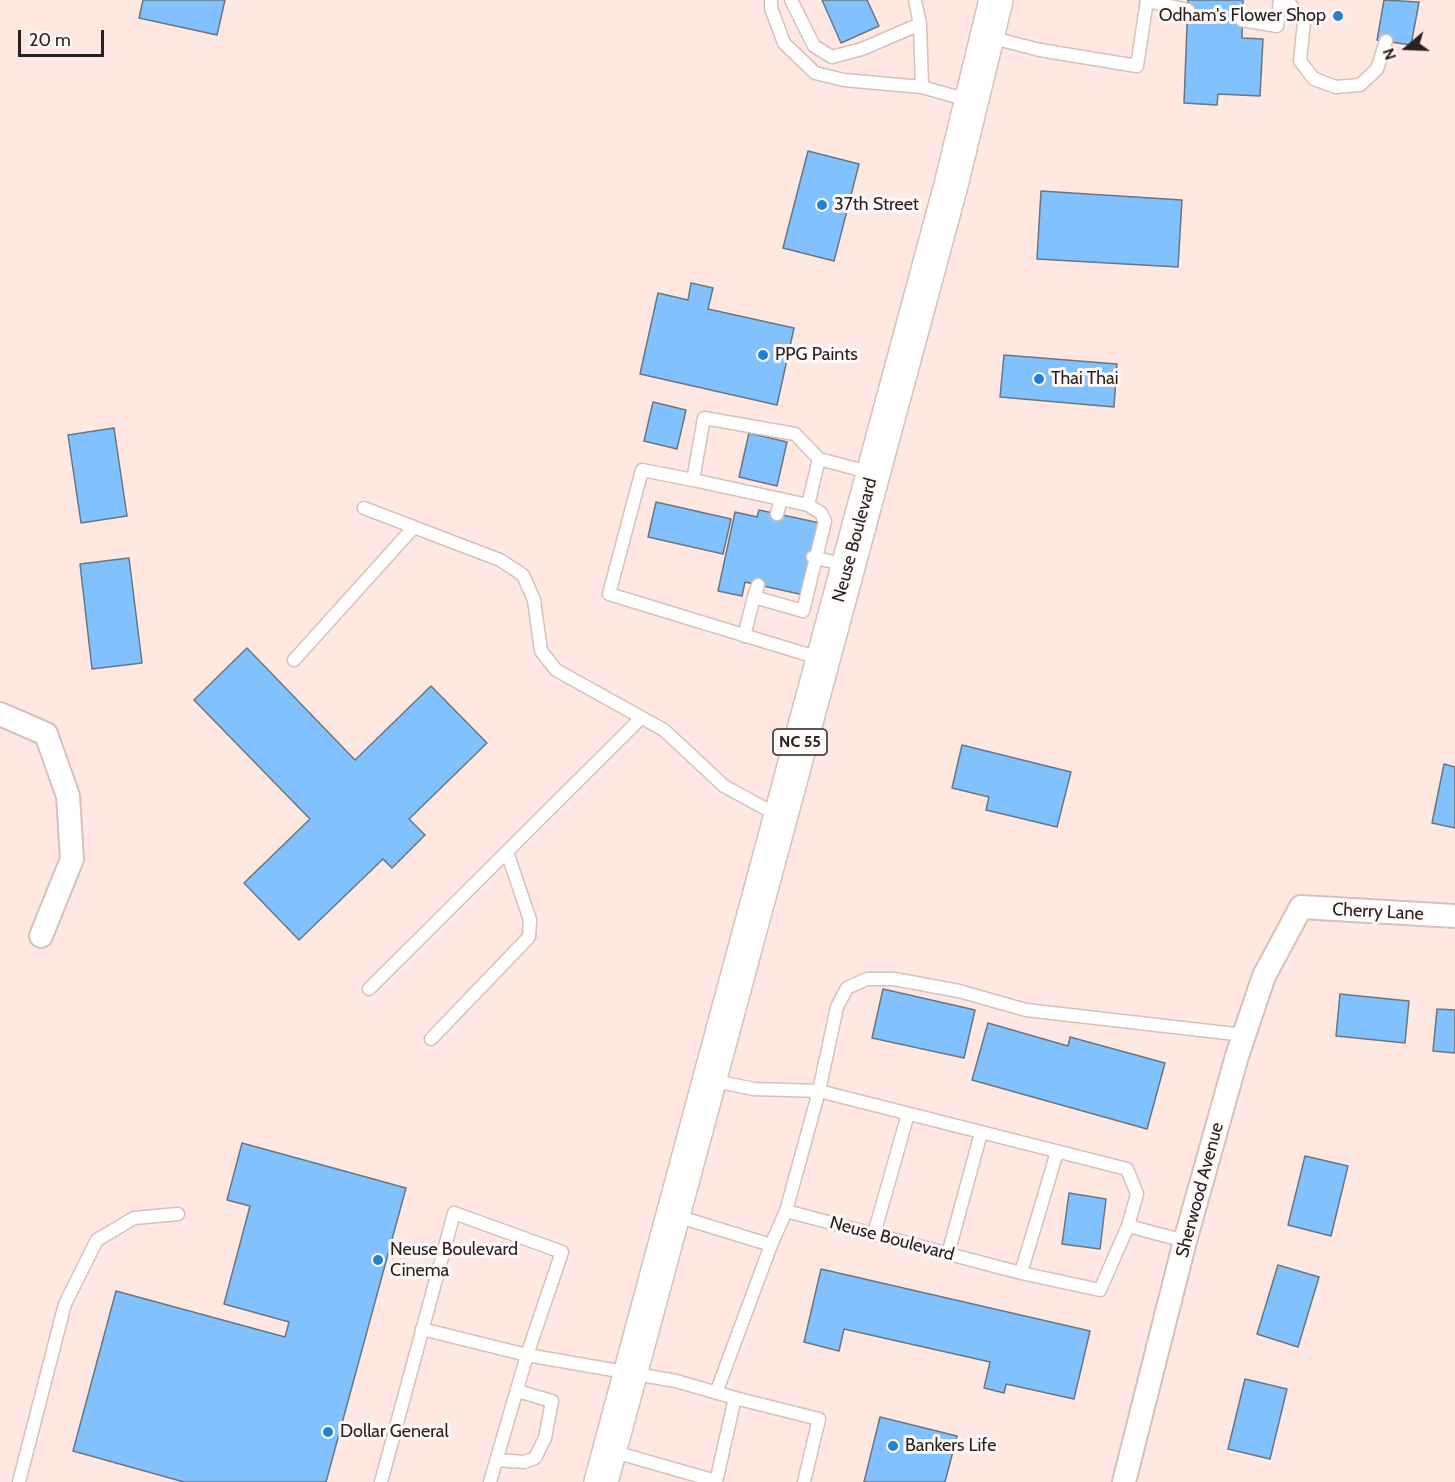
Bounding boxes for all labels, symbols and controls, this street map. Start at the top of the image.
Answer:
place label: Odham's Flower Shop [1159,5,1326,27]
marker: Odham's Flower Shop [1331,9,1345,23]
scale bar [21,18,106,56]
north arrow [1377,18,1437,78]
text: 20 m [29,29,71,51]
text: N [1379,46,1400,62]
place label: 37th Street [834,194,919,216]
marker: 37th Street [815,198,829,212]
place label: PPG Paints [775,344,858,366]
marker: PPG Paints [756,348,770,362]
place label: Thai Thai [1051,368,1118,390]
marker: Thai Thai [1032,372,1046,386]
street label: Neuse Boulevard [828,475,882,605]
road number: NC 55 [773,729,827,755]
street label: Cherry Lane [1332,899,1424,925]
street label: Sherwood Avenue [1172,1120,1228,1260]
street label: Neuse Boulevard [827,1212,957,1266]
place label: Neuse Boulevard Cinema [390,1239,518,1282]
marker: Neuse Boulevard Cinema [371,1253,385,1267]
place label: Dollar General [340,1421,449,1443]
marker: Dollar General [321,1425,335,1439]
place label: Bankers Life [905,1435,996,1457]
marker: Bankers Life [886,1439,900,1453]

